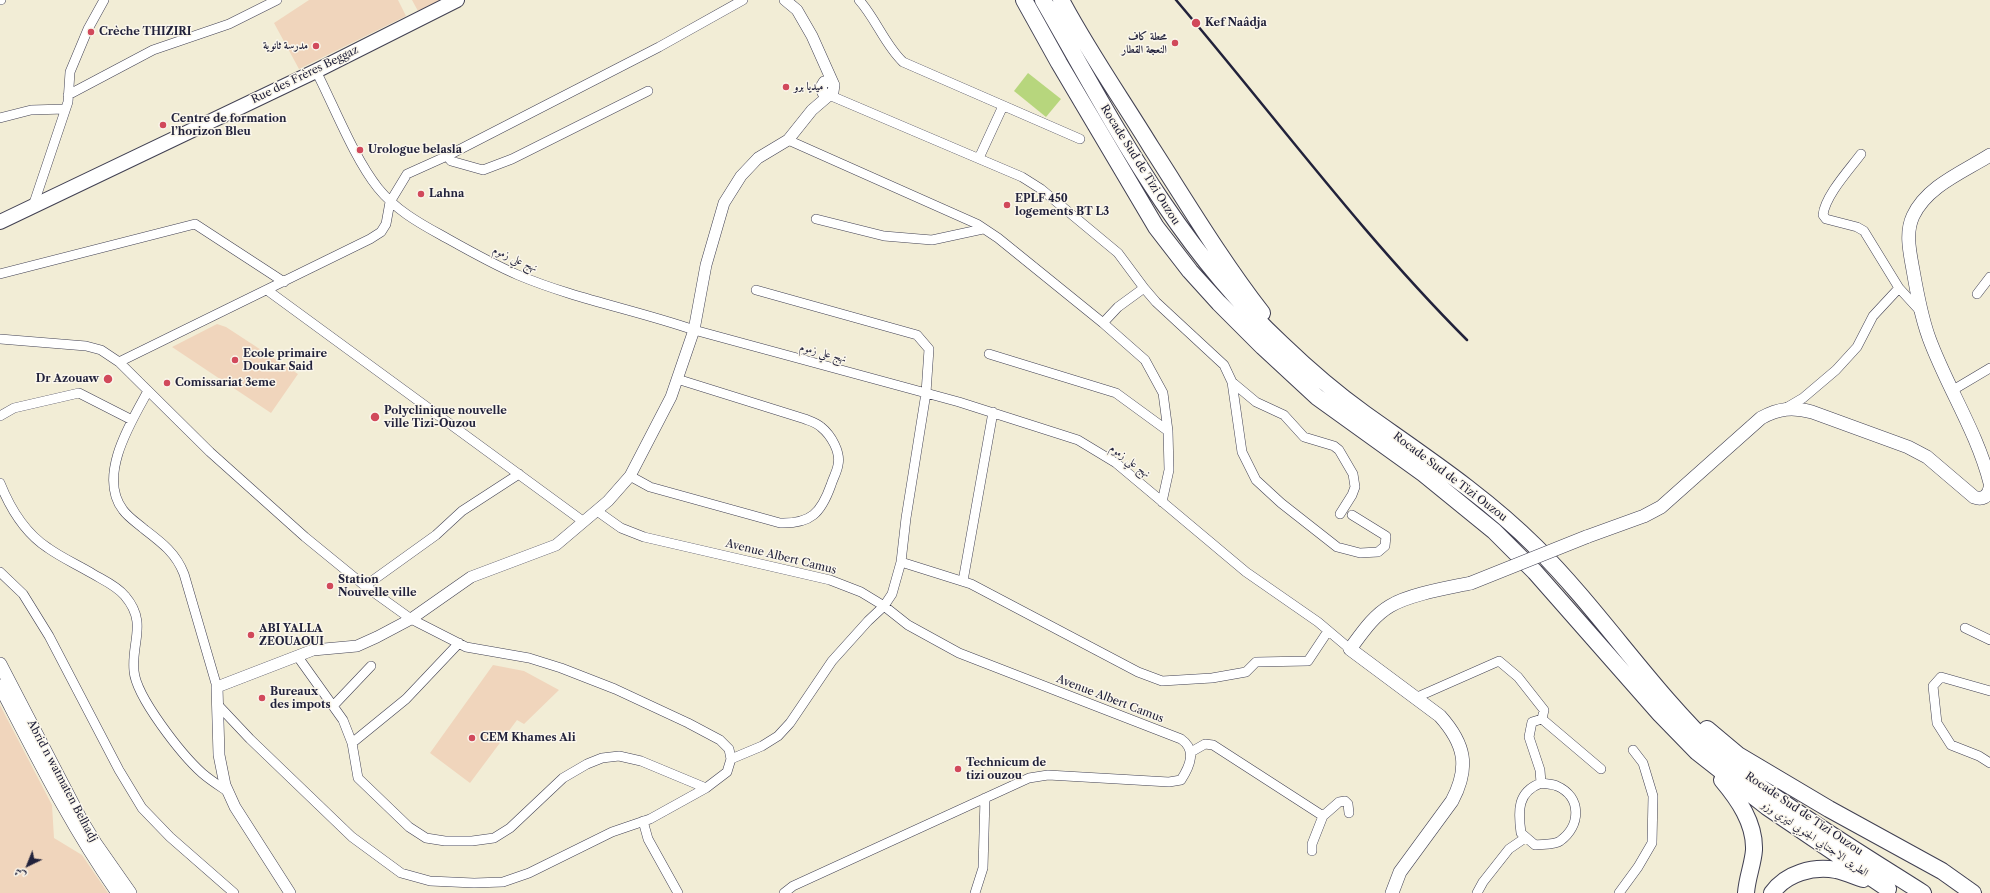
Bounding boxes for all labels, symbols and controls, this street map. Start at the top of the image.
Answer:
place label: Kef Naâdja [1205,16,1267,30]
marker: Kef Naâdja [1190,17,1202,29]
place label: Crèche THIZIRI [99,25,191,39]
marker: Crèche THIZIRI [86,27,96,37]
place label: محطة كاف النعجة القطار [1122,30,1167,56]
marker: محطة كاف النعجة القطار [1170,38,1180,48]
place label: مدرسة ثانوية [263,39,308,53]
marker: مدرسة ثانوية [311,41,321,51]
street label: Rue des Frères Beggaz [249,43,361,107]
place label: ميديا برو [794,80,823,94]
marker: ميديا برو [781,82,791,92]
street label: Rocade Sud de Tizi Ouzou [1097,102,1183,228]
place label: Centre de formation l’horizon Bleu [171,112,287,138]
marker: Centre de formation l’horizon Bleu [158,120,168,130]
place label: Urologue belasla [368,143,462,157]
marker: Urologue belasla [355,145,365,155]
place label: Lahna [429,187,464,201]
marker: Lahna [416,189,426,199]
place label: EPLF 450 logements BT L3 [1015,192,1109,218]
marker: EPLF 450 logements BT L3 [1002,200,1012,210]
street label: نهج علي زموم [490,243,540,275]
street label: نهج علي زموم [798,340,848,366]
place label: Ecole primaire Doukar Said [243,347,327,373]
marker: Ecole primaire Doukar Said [230,355,240,365]
place label: Dr Azouaw [36,372,99,386]
marker: Dr Azouaw [102,373,114,385]
place label: Comissariat 3eme [175,376,275,390]
marker: Comissariat 3eme [162,378,172,388]
place label: Polyclinique nouvelle ville Tizi-Ouzou [384,404,507,430]
marker: Polyclinique nouvelle ville Tizi-Ouzou [369,411,381,423]
street label: Rocade Sud de Tizi Ouzou [1390,430,1510,524]
street label: نهج علي زموم [1107,441,1153,481]
street label: Avenue Albert Camus [724,537,838,577]
place label: Station Nouvelle ville [338,573,417,599]
marker: Station Nouvelle ville [325,581,335,591]
place label: ABI YALLA ZEOUAOUI [259,622,324,648]
marker: ABI YALLA ZEOUAOUI [246,630,256,640]
street label: Avenue Albert Camus [1055,672,1165,726]
place label: Bureaux des impots [270,685,331,711]
marker: Bureaux des impots [257,693,267,703]
street label: Abrid n watmaten Belhadj [24,718,100,844]
place label: CEM Khames Ali [480,731,576,745]
marker: CEM Khames Ali [467,733,477,743]
place label: Technicum de tizi ouzou [966,756,1046,782]
marker: Technicum de tizi ouzou [953,764,963,774]
street label: Rocade Sud de Tizi Ouzou [1743,770,1865,858]
street label: الطريق الاجتنابي الجنوبي لتيزي وزو [1759,798,1871,880]
north arrow [8,845,48,885]
text: ش [11,865,29,883]

